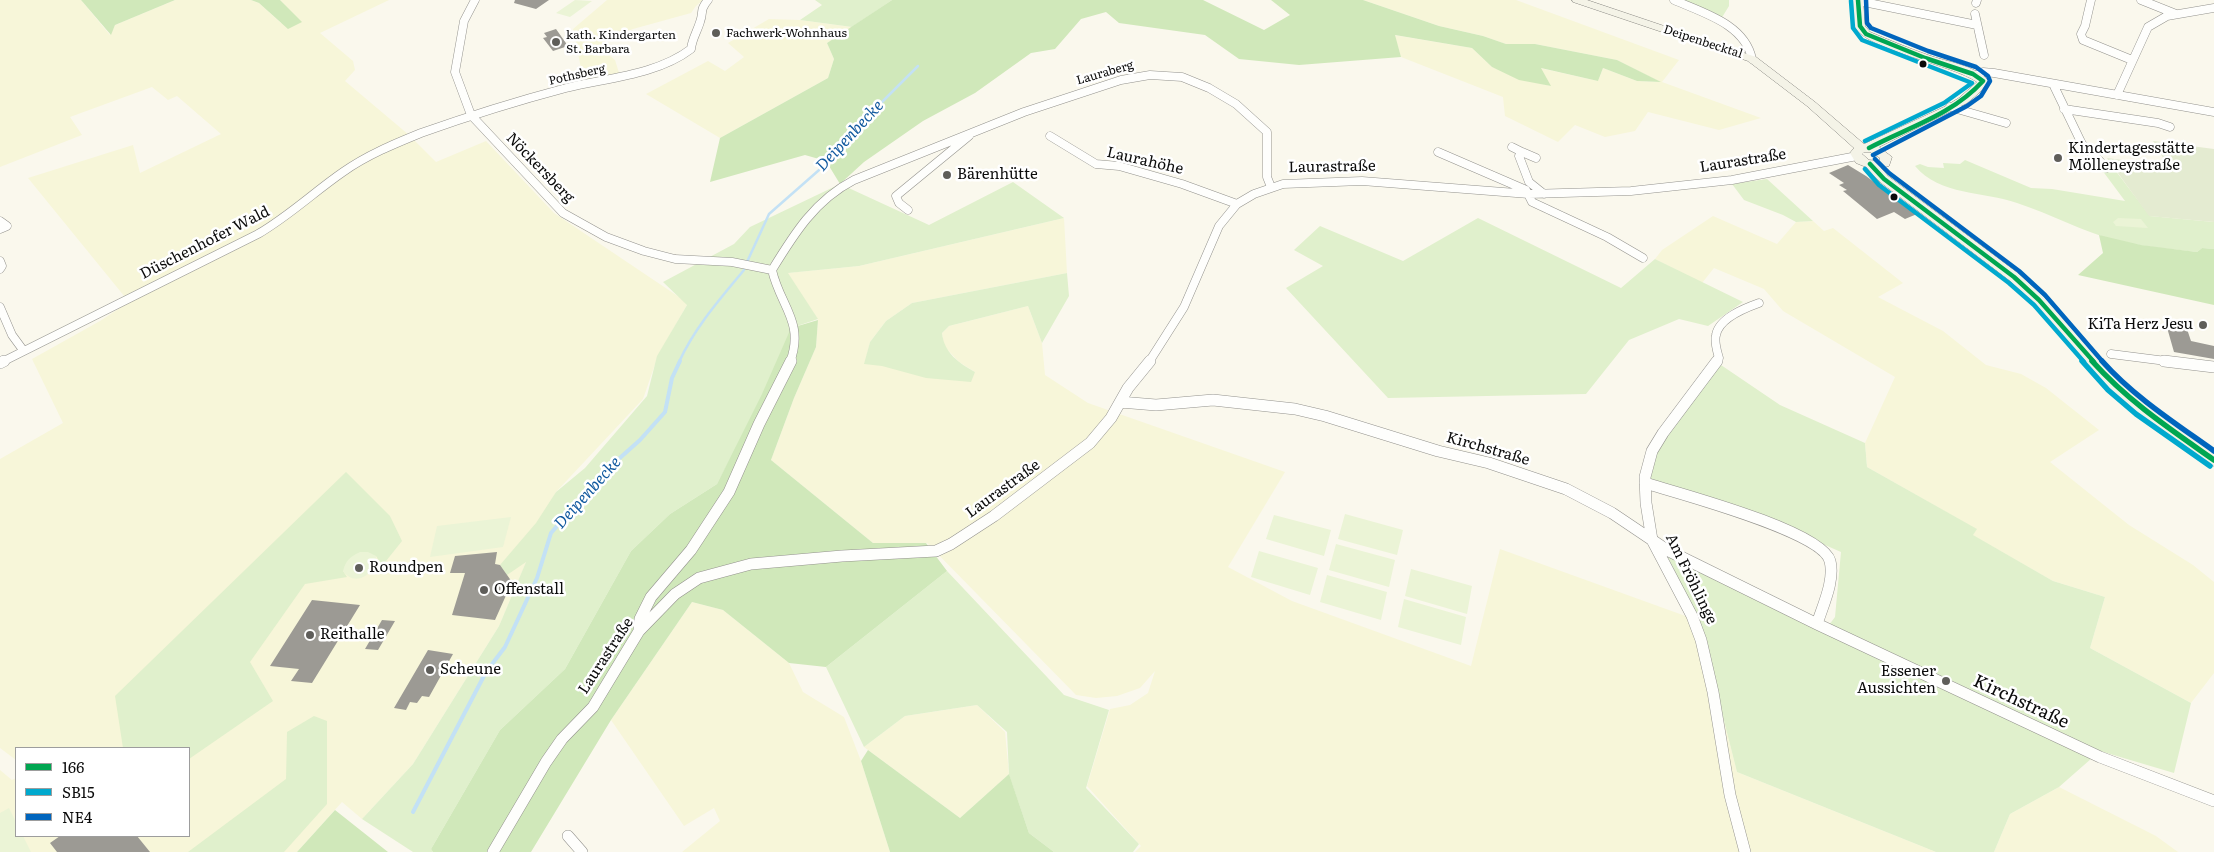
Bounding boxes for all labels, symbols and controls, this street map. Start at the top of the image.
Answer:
street label: Deipenbecktal [1662,22,1744,62]
place label: Fachwerk-Wohnhaus [726,26,847,40]
marker: Fachwerk-Wohnhaus [710,27,722,39]
place label: kath. Kindergarten St. Barbara [566,28,676,56]
marker: kath. Kindergarten St. Barbara [550,36,562,48]
street label: Lauraberg [1075,58,1135,88]
unlabelled marker [1918,59,1928,69]
street label: Pothsberg [547,61,607,89]
water label: Deipenbecke [812,96,888,176]
street label: Nöckersberg [502,129,578,207]
place label: Kindertagesstätte Mölleneystraße [2068,140,2194,175]
street label: Laurahöhe [1105,143,1185,179]
street label: Laurastraße [1698,145,1788,177]
marker: Kindertagesstätte Mölleneystraße [2052,152,2064,164]
street label: Laurastraße [1288,157,1376,177]
place label: Bärenhütte [957,166,1038,184]
marker: Bärenhütte [941,169,953,181]
unlabelled marker [1889,192,1899,202]
street label: Düschenhofer Wald [137,203,273,283]
place label: KiTa Herz Jesu [2088,316,2193,334]
marker: KiTa Herz Jesu [2197,319,2209,331]
street label: Kirchstraße [1444,429,1532,469]
water label: Deipenbecke [551,453,625,533]
street label: Laurastraße [962,456,1044,522]
street label: Am Fröhlinge [1661,531,1721,627]
place label: Roundpen [369,559,443,577]
marker: Roundpen [353,562,365,574]
place label: Offenstall [494,581,564,599]
marker: Offenstall [478,584,490,596]
street label: Laurastraße [575,614,637,698]
place label: Reithalle [320,626,385,644]
marker: Reithalle [304,629,316,641]
place label: Scheune [440,661,501,679]
place label: Essener Aussichten [1857,663,1936,698]
marker: Scheune [424,664,436,676]
street label: Kirchstraße [1970,670,2072,734]
marker: Essener Aussichten [1940,675,1952,687]
legend [15,747,190,837]
text: 166 [62,755,84,778]
text: SB15 [62,780,95,803]
text: NE4 [62,805,92,828]

